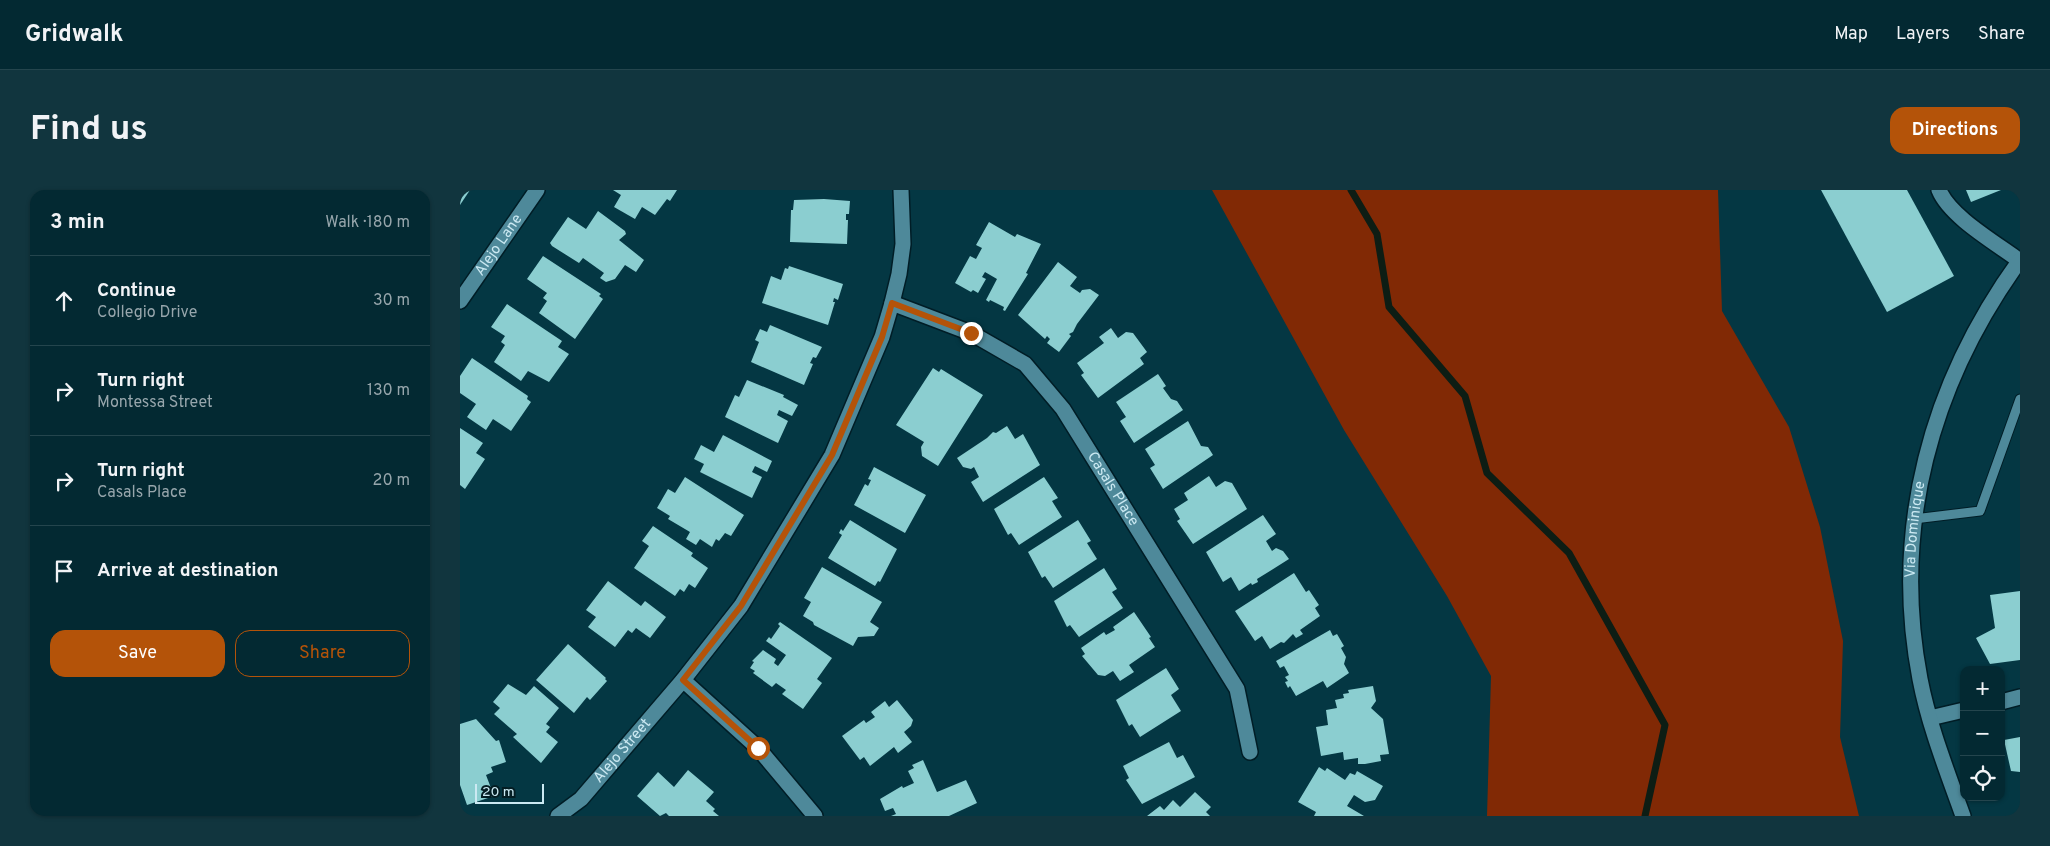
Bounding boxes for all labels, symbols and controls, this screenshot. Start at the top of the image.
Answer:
text: Gridwalk [25,20,123,50]
text: Map [1834,23,1868,46]
text: Layers [1896,23,1950,46]
text: Share [1978,23,2025,46]
button: Directions [1890,107,2020,154]
text: Find us [30,108,148,152]
text: 3 min [50,209,105,236]
street label: Alejo Lane [471,210,527,280]
text: Walk · 180 m [325,213,410,233]
text: Continue [97,279,176,303]
icon: ahead [50,287,78,315]
text: 30 m [373,291,410,311]
text: Collegio Drive [97,303,197,323]
route end [960,322,983,345]
text: Turn right [97,369,185,393]
icon: right [50,377,78,405]
text: 130 m [367,381,410,401]
text: Montessa Street [97,393,213,413]
street label: Casals Place [1083,448,1143,530]
text: Turn right [97,459,185,483]
icon: right [50,467,78,495]
text: 20 m [373,471,410,491]
street label: Via Dominique [1901,480,1930,578]
text: Casals Place [97,483,187,503]
icon: arrive [50,557,78,585]
text: Arrive at destination [97,559,278,583]
button: Save [50,630,225,677]
button: Share [235,630,410,677]
map controls [1960,666,2005,801]
button: + [1960,666,2005,711]
button: − [1960,711,2005,756]
street label: Alejo Street [589,715,655,787]
route start [747,737,770,760]
button: locate [1960,756,2005,801]
scale bar [475,781,544,804]
text: 20 m [482,784,515,801]

